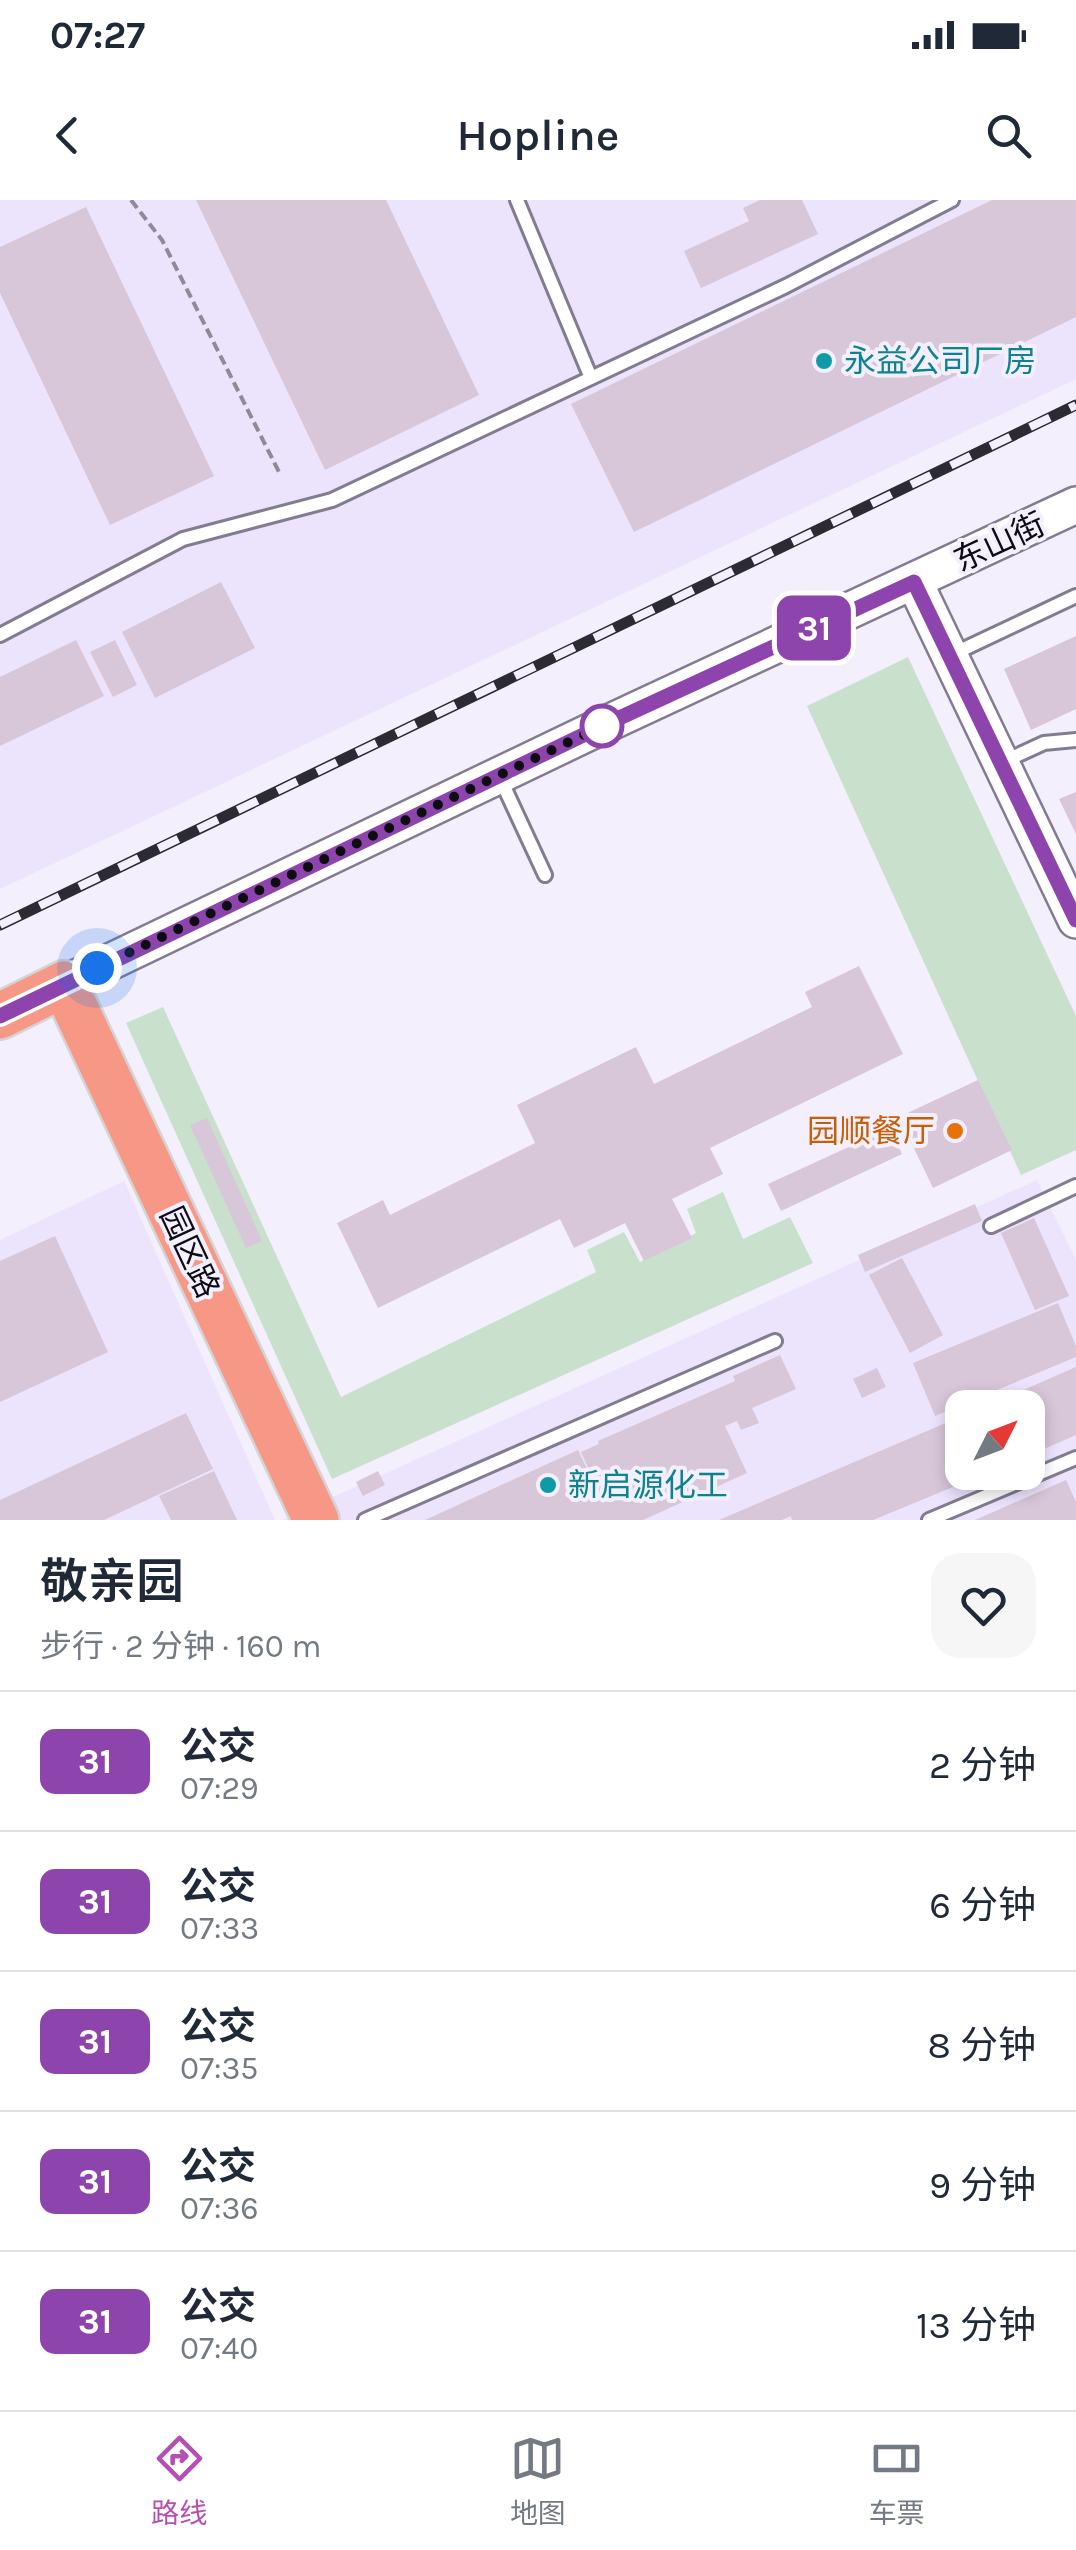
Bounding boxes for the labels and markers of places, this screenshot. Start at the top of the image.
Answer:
place label: 永益公司厂房 [844,343,1036,380]
marker: 永益公司厂房 [813,350,835,372]
unlabelled marker [581,705,623,747]
place label: 园顺餐厅 [807,1113,935,1150]
marker: 园顺餐厅 [944,1120,966,1142]
place label: 新启源化工 [568,1467,728,1504]
marker: 新启源化工 [537,1474,559,1496]

